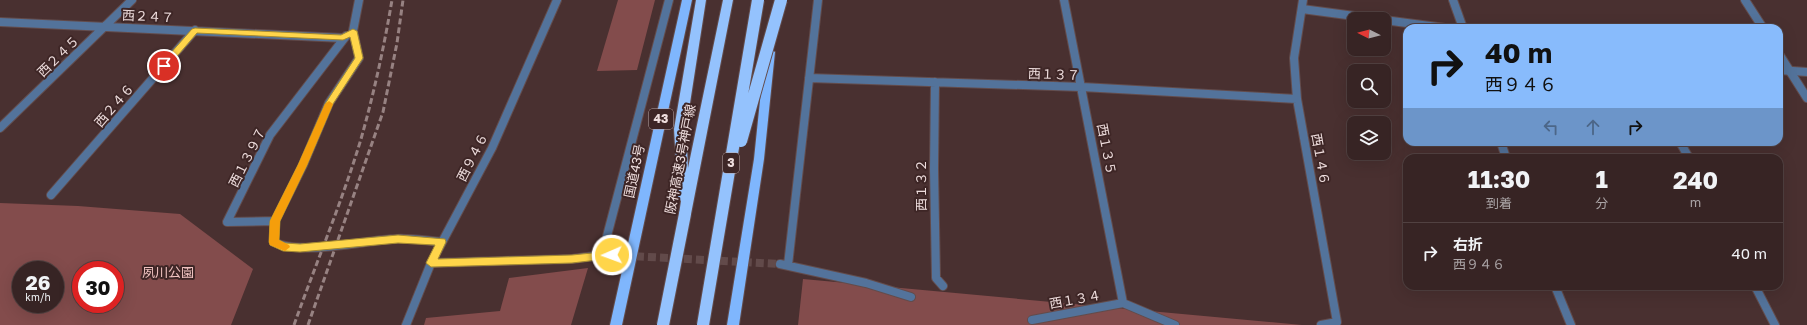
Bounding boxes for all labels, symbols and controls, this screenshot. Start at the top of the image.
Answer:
street label: 西２４７ [122,7,174,25]
north arrow [1347,12,1391,56]
map controls [1347,12,1391,160]
street label: 西２４５ [34,32,82,80]
text: 40 m [1485,36,1552,69]
icon: right [1419,40,1471,92]
pin [147,49,181,83]
icon: arrive [153,55,175,77]
button: search [1347,64,1391,108]
street label: 西１３７ [1028,65,1080,83]
text: 西９４６ [1485,73,1557,95]
street label: 西２４６ [91,80,137,130]
street label: 阪神高速3号神戸線 [661,103,699,215]
road number: 43 [649,109,673,129]
button: layers [1347,116,1391,160]
icon: left [1540,116,1562,138]
icon: ahead [1582,116,1604,138]
icon: right [1624,116,1646,138]
street label: 西１３５ [1094,122,1120,176]
street label: 西１３９７ [225,124,269,190]
street label: 西９４６ [453,130,491,184]
street label: 西１４６ [1309,132,1333,186]
street label: 国道43号 [621,143,647,199]
road number: 3 [723,153,739,173]
street label: 西１３２ [913,159,929,211]
text: 11:30 [1468,164,1530,193]
text: 1 [1595,164,1608,193]
text: 240 [1673,165,1718,194]
text: m [1690,194,1701,210]
text: 到着 [1486,195,1512,211]
text: 分 [1595,195,1608,211]
position arrow [591,234,633,276]
text: 右折 [1453,235,1483,253]
icon: right [1419,242,1441,264]
text: 40 m [1732,244,1767,262]
text: 西９４６ [1453,256,1505,272]
speed limit sign: 30 [72,261,124,313]
park label: 夙川公園 [142,264,194,280]
text: 26 [26,270,50,294]
street label: 西１３４ [1048,287,1102,311]
text: km/h [25,291,51,303]

